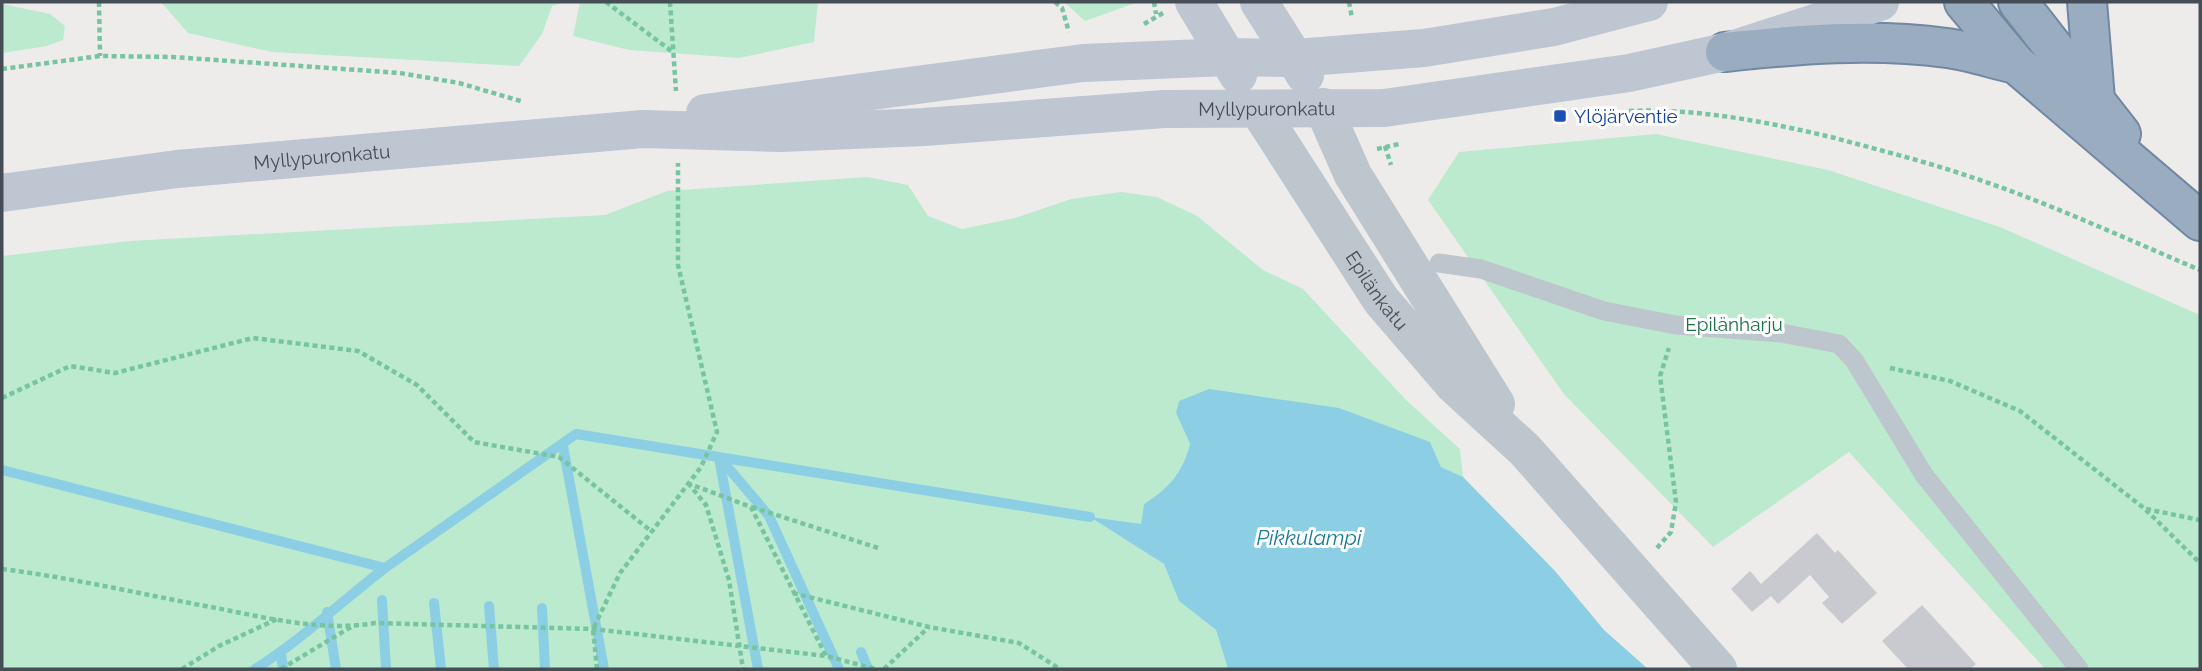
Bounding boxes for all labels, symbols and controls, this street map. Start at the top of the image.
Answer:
street label: Myllypuronkatu [1198,97,1335,120]
place label: Ylöjärventie [1574,105,1678,127]
marker: Ylöjärventie [1552,108,1568,124]
street label: Myllypuronkatu [253,140,391,173]
street label: Epilänkatu [1341,247,1413,334]
park label: Epilänharju [1685,313,1783,335]
water label: Pikkulampi [1257,525,1362,550]

